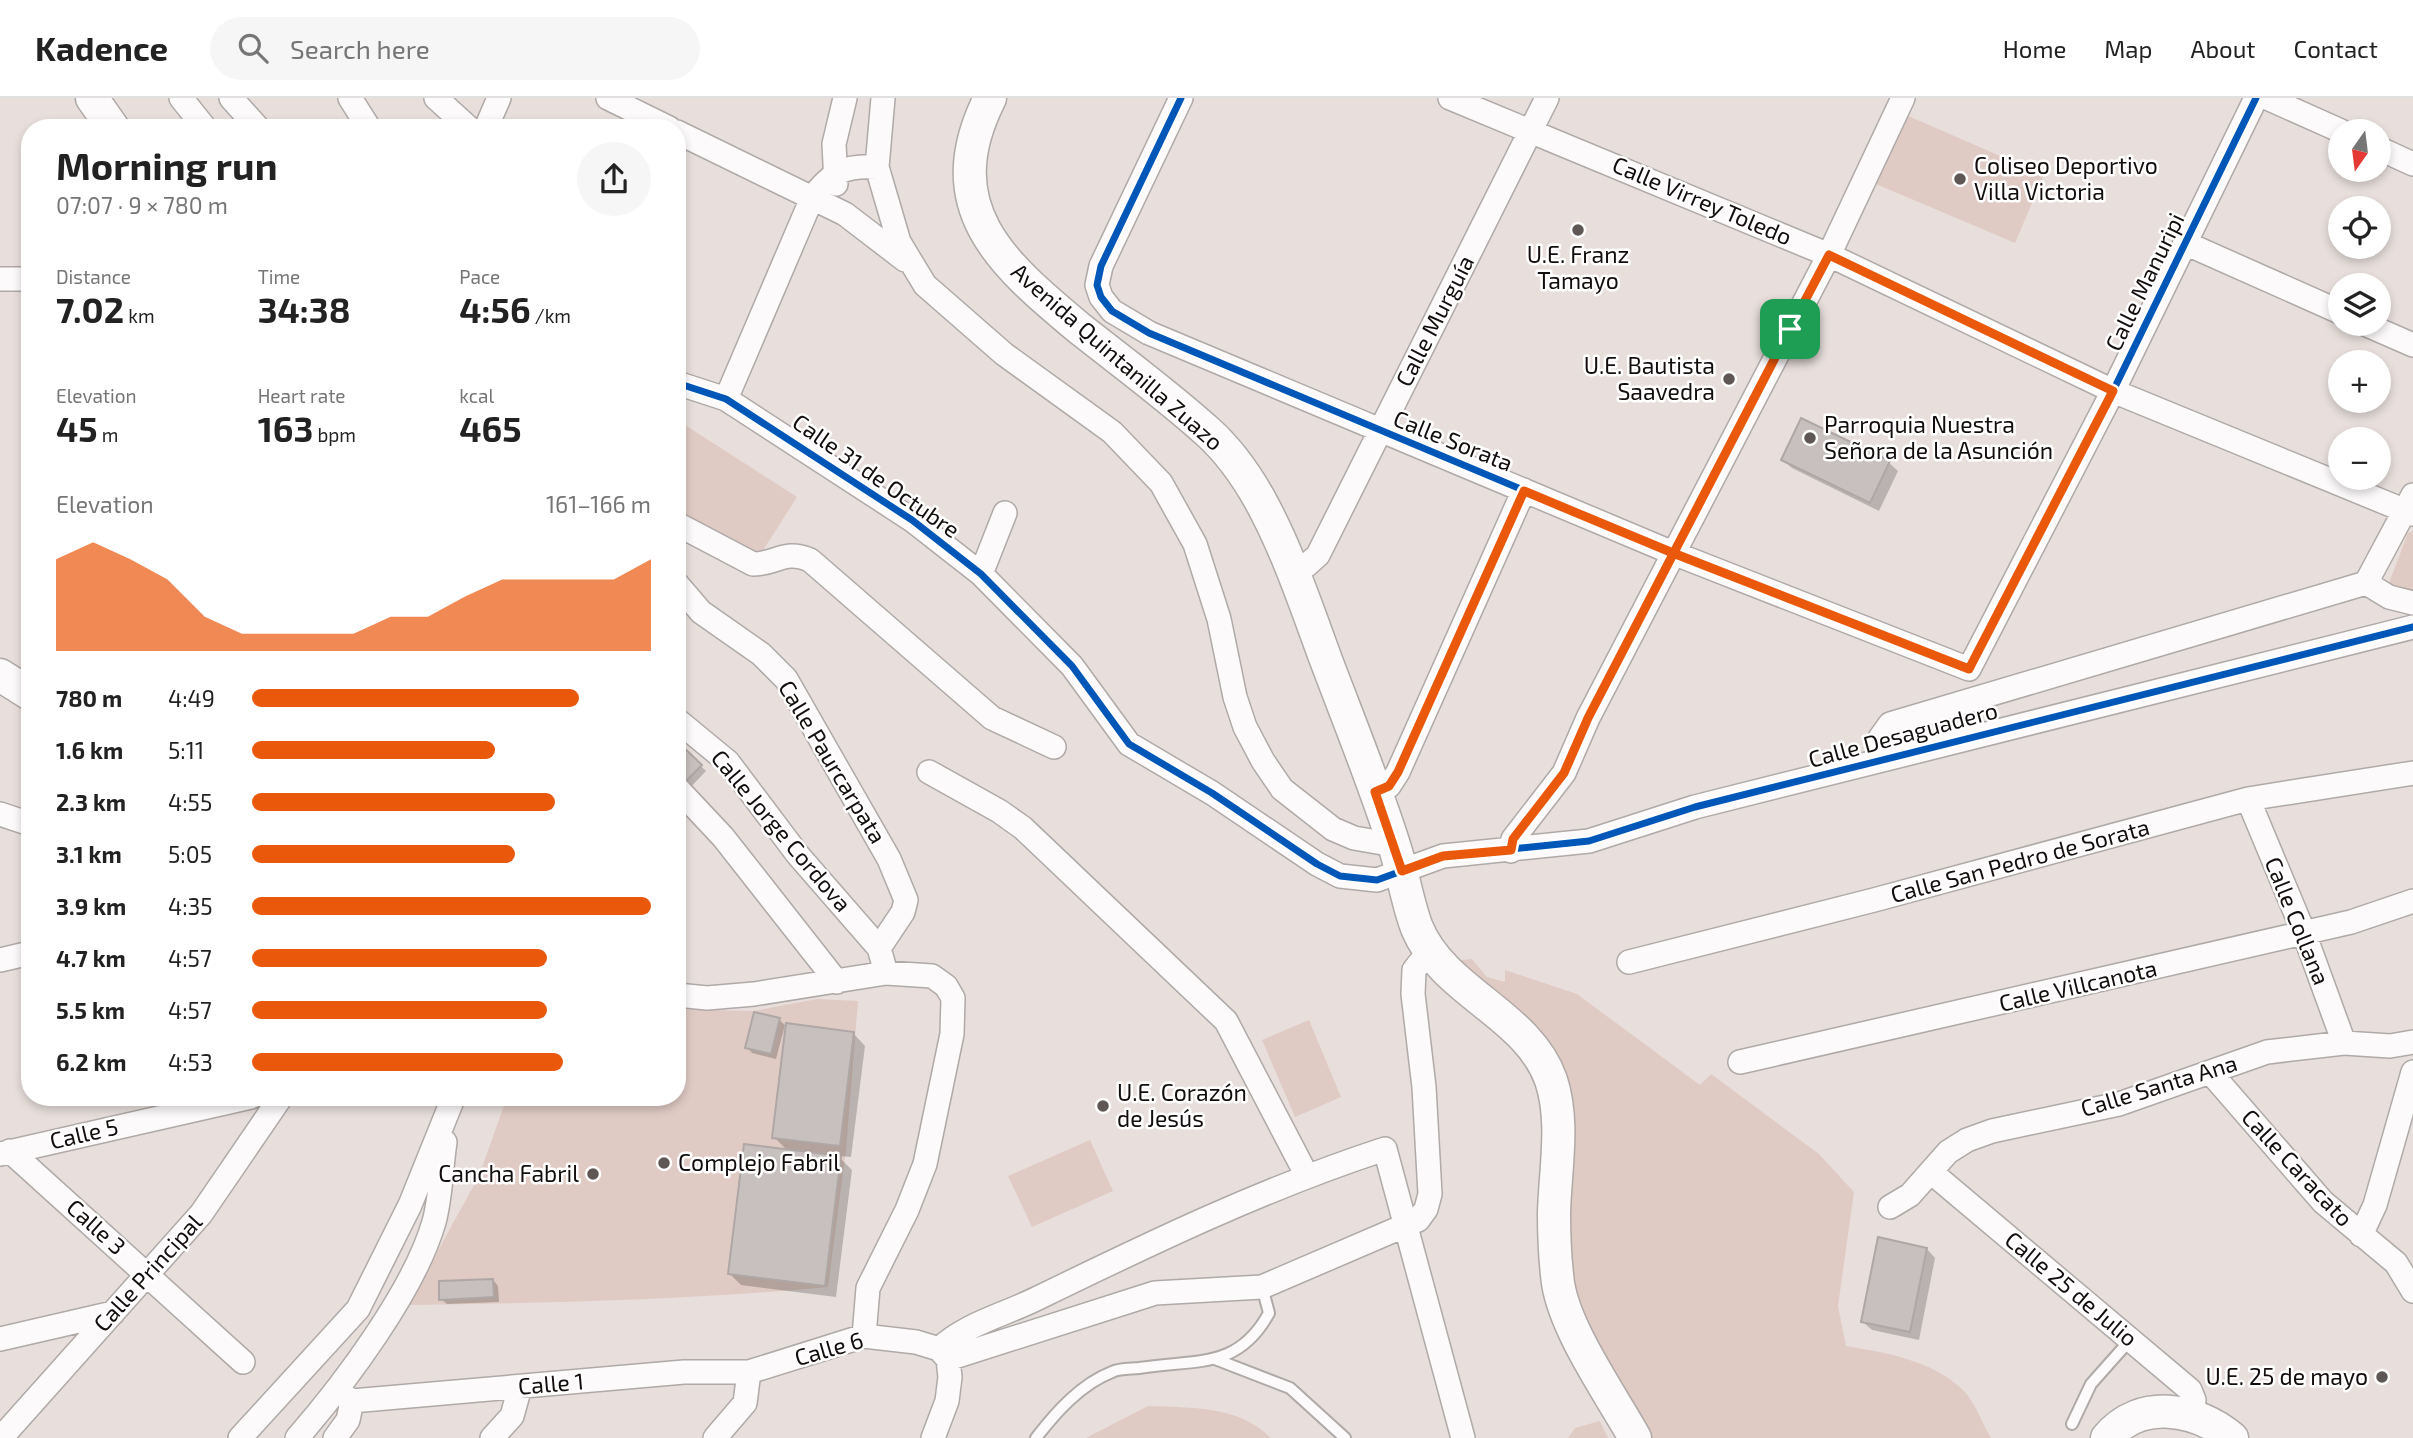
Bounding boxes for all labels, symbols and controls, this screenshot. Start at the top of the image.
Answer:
search box [210,17,700,80]
text: Kadence [35,28,168,68]
icon: search [234,29,272,67]
text: Search here [290,33,430,64]
text: Home [2003,34,2066,63]
text: Map [2104,34,2152,63]
text: About [2190,34,2256,63]
text: Contact [2294,34,2378,63]
north arrow [2328,119,2390,182]
map controls [2328,119,2391,490]
text: Morning run [56,142,277,188]
button: share [577,142,651,216]
street label: Calle Virrey Toledo [1609,150,1796,250]
place label: Coliseo Deportivo Villa Victoria [1974,151,2158,205]
marker: Coliseo Deportivo Villa Victoria [1952,171,1968,187]
text: 07:07 · 9 × 780 m [56,191,228,219]
button: locate [2328,196,2391,259]
street label: Calle Manuripi [2099,208,2190,355]
marker: U.E. Franz Tamayo [1570,222,1586,238]
place label: U.E. Franz Tamayo [1527,240,1629,294]
street label: Calle Murguía [1389,250,1479,391]
street label: Avenida Quintanilla Zuazo [1006,257,1229,456]
text: Distance [56,265,131,288]
text: Time [258,265,300,288]
text: Pace [459,265,500,288]
button: layers [2328,273,2391,336]
text: 7.02 [56,288,124,330]
text: 34:38 [258,288,350,330]
text: 4:56 [459,288,531,330]
pin [1760,299,1820,359]
text: km [124,304,155,327]
text: /km [531,304,571,327]
icon: arrive [1771,310,1809,348]
button: + [2328,350,2391,413]
place label: U.E. Bautista Saavedra [1584,351,1715,405]
marker: U.E. Bautista Saavedra [1721,371,1737,387]
text: Elevation [56,384,137,407]
text: Heart rate [258,384,346,407]
text: kcal [459,384,494,407]
street label: Calle Sorata [1390,403,1517,477]
text: 45 [56,407,98,449]
text: 163 [258,407,313,449]
text: 465 [459,407,522,449]
street label: Calle 31 de Octubre [788,407,965,543]
place label: Parroquia Nuestra Señora de la Asunción [1824,410,2053,464]
text: m [98,423,119,446]
text: bpm [313,423,356,446]
button: − [2328,427,2391,490]
marker: Parroquia Nuestra Señora de la Asunción [1802,430,1818,446]
text: Elevation [56,490,154,518]
text: 161–166 m [546,490,651,518]
street label: Calle Paurcarpata [773,675,893,848]
text: 780 m [56,684,122,712]
text: 4:49 [168,684,215,712]
street label: Calle Desaguadero [1805,695,2000,773]
text: 1.6 km [56,736,123,764]
text: 5:11 [168,736,204,764]
street label: Calle Jorge Cordova [706,744,858,917]
text: 2.3 km [56,788,126,816]
text: 4:55 [168,788,212,816]
street label: Calle San Pedro de Sorata [1887,812,2152,908]
text: 3.1 km [56,840,122,868]
text: 5:05 [168,840,212,868]
street label: Calle Collana [2260,853,2336,989]
text: 3.9 km [56,892,126,920]
text: 4:35 [168,892,213,920]
text: 4.7 km [56,944,126,972]
text: 4:57 [168,944,212,972]
street label: Calle Villcanota [1996,953,2160,1017]
text: 5.5 km [56,996,125,1024]
text: 4:57 [168,996,212,1024]
text: 6.2 km [56,1048,127,1076]
text: 4:53 [168,1048,213,1076]
street label: Calle Santa Ana [2077,1048,2240,1122]
place label: U.E. Corazón de Jesús [1117,1078,1247,1132]
marker: U.E. Corazón de Jesús [1095,1098,1111,1114]
street label: Calle Caracato [2236,1103,2359,1232]
street label: Calle 5 [47,1112,121,1154]
place label: Complejo Fabril [678,1148,840,1176]
marker: Complejo Fabril [656,1155,672,1171]
place label: Cancha Fabril [438,1159,579,1187]
marker: Cancha Fabril [585,1166,601,1182]
street label: Calle 3 [61,1193,132,1260]
street label: Calle Principal [87,1208,207,1337]
street label: Calle 25 de Julio [2000,1225,2143,1352]
street label: Calle 6 [791,1325,866,1371]
place label: U.E. 25 de mayo [2205,1362,2368,1390]
street label: Calle 1 [517,1366,585,1400]
marker: U.E. 25 de mayo [2374,1369,2390,1385]

